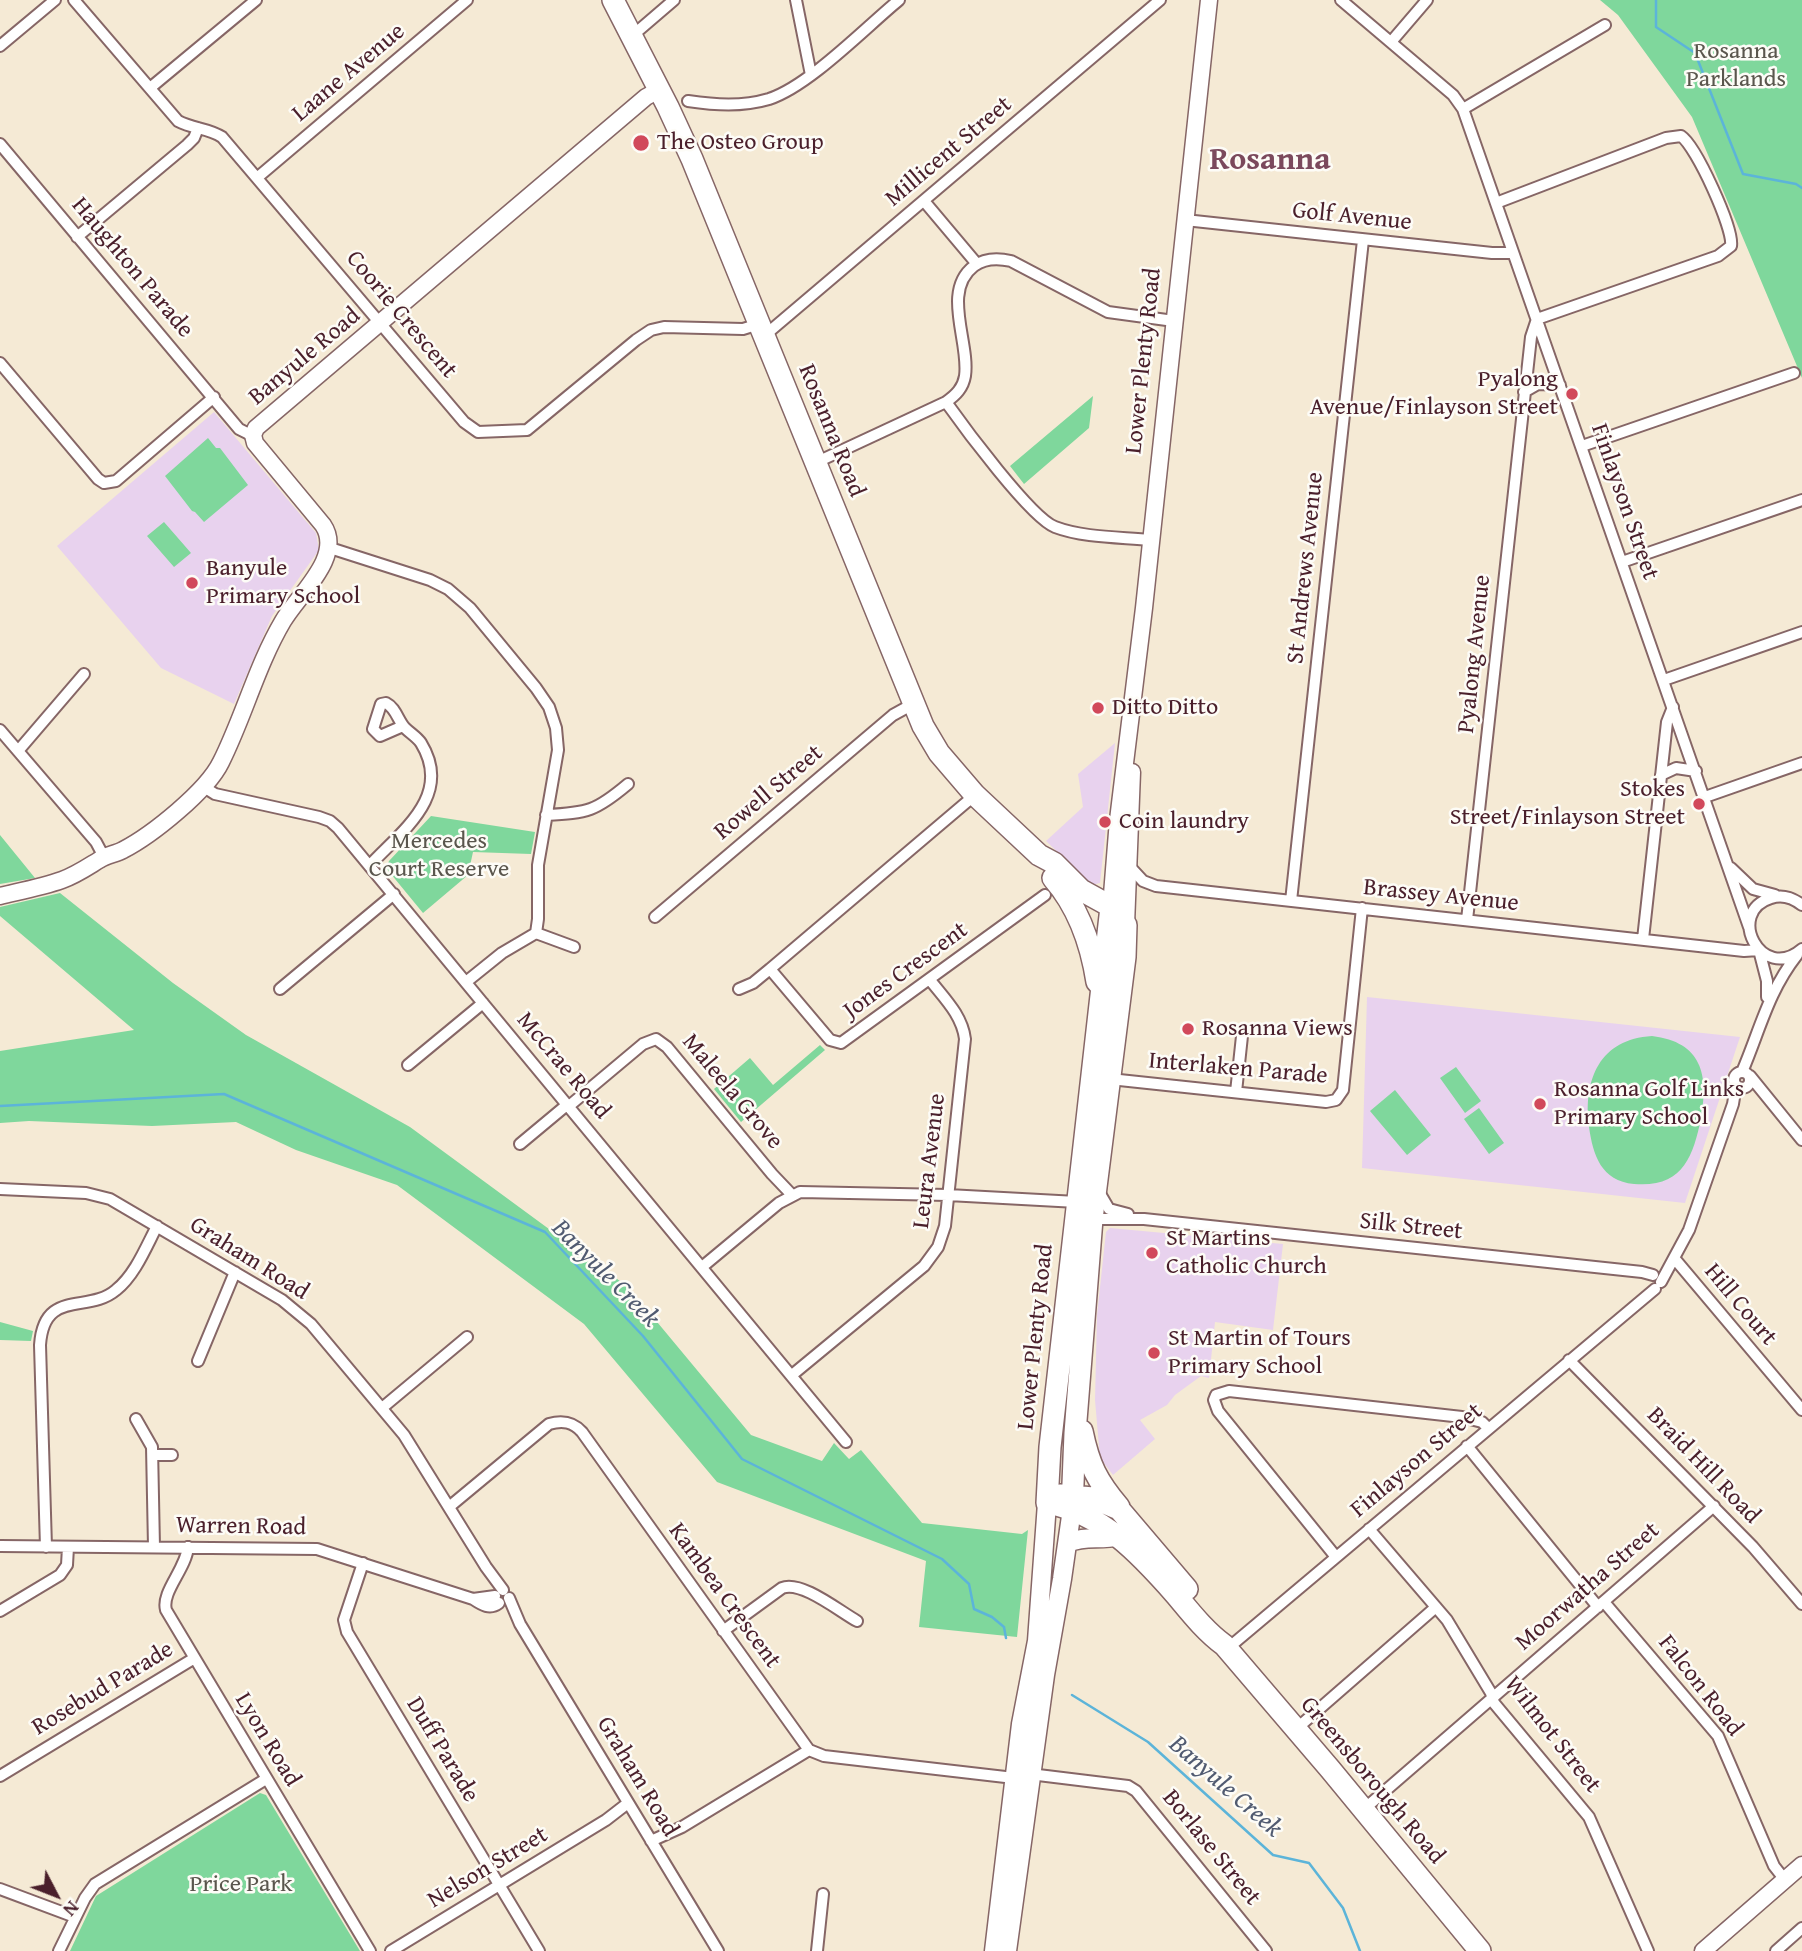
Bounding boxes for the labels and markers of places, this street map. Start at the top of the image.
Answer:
place label: The Osteo Group [657,129,824,157]
marker: The Osteo Group [631,133,651,153]
place label: Pyalong Avenue/Finlayson Street [1310,366,1558,422]
marker: Pyalong Avenue/Finlayson Street [1564,386,1580,402]
place label: Banyule Primary School [206,555,360,611]
marker: Banyule Primary School [184,575,200,591]
place label: Ditto Ditto [1112,694,1218,722]
marker: Ditto Ditto [1090,700,1106,716]
place label: Stokes Street/Finlayson Street [1450,776,1685,832]
marker: Stokes Street/Finlayson Street [1691,796,1707,812]
place label: Coin laundry [1119,808,1249,836]
marker: Coin laundry [1097,814,1113,830]
place label: Rosanna Views [1202,1015,1353,1043]
marker: Rosanna Views [1180,1021,1196,1037]
place label: Rosanna Golf Links Primary School [1554,1076,1744,1132]
marker: Rosanna Golf Links Primary School [1532,1096,1548,1112]
place label: St Martins Catholic Church [1166,1225,1327,1281]
marker: St Martins Catholic Church [1144,1245,1160,1261]
place label: St Martin of Tours Primary School [1168,1325,1351,1381]
marker: St Martin of Tours Primary School [1146,1345,1162,1361]

